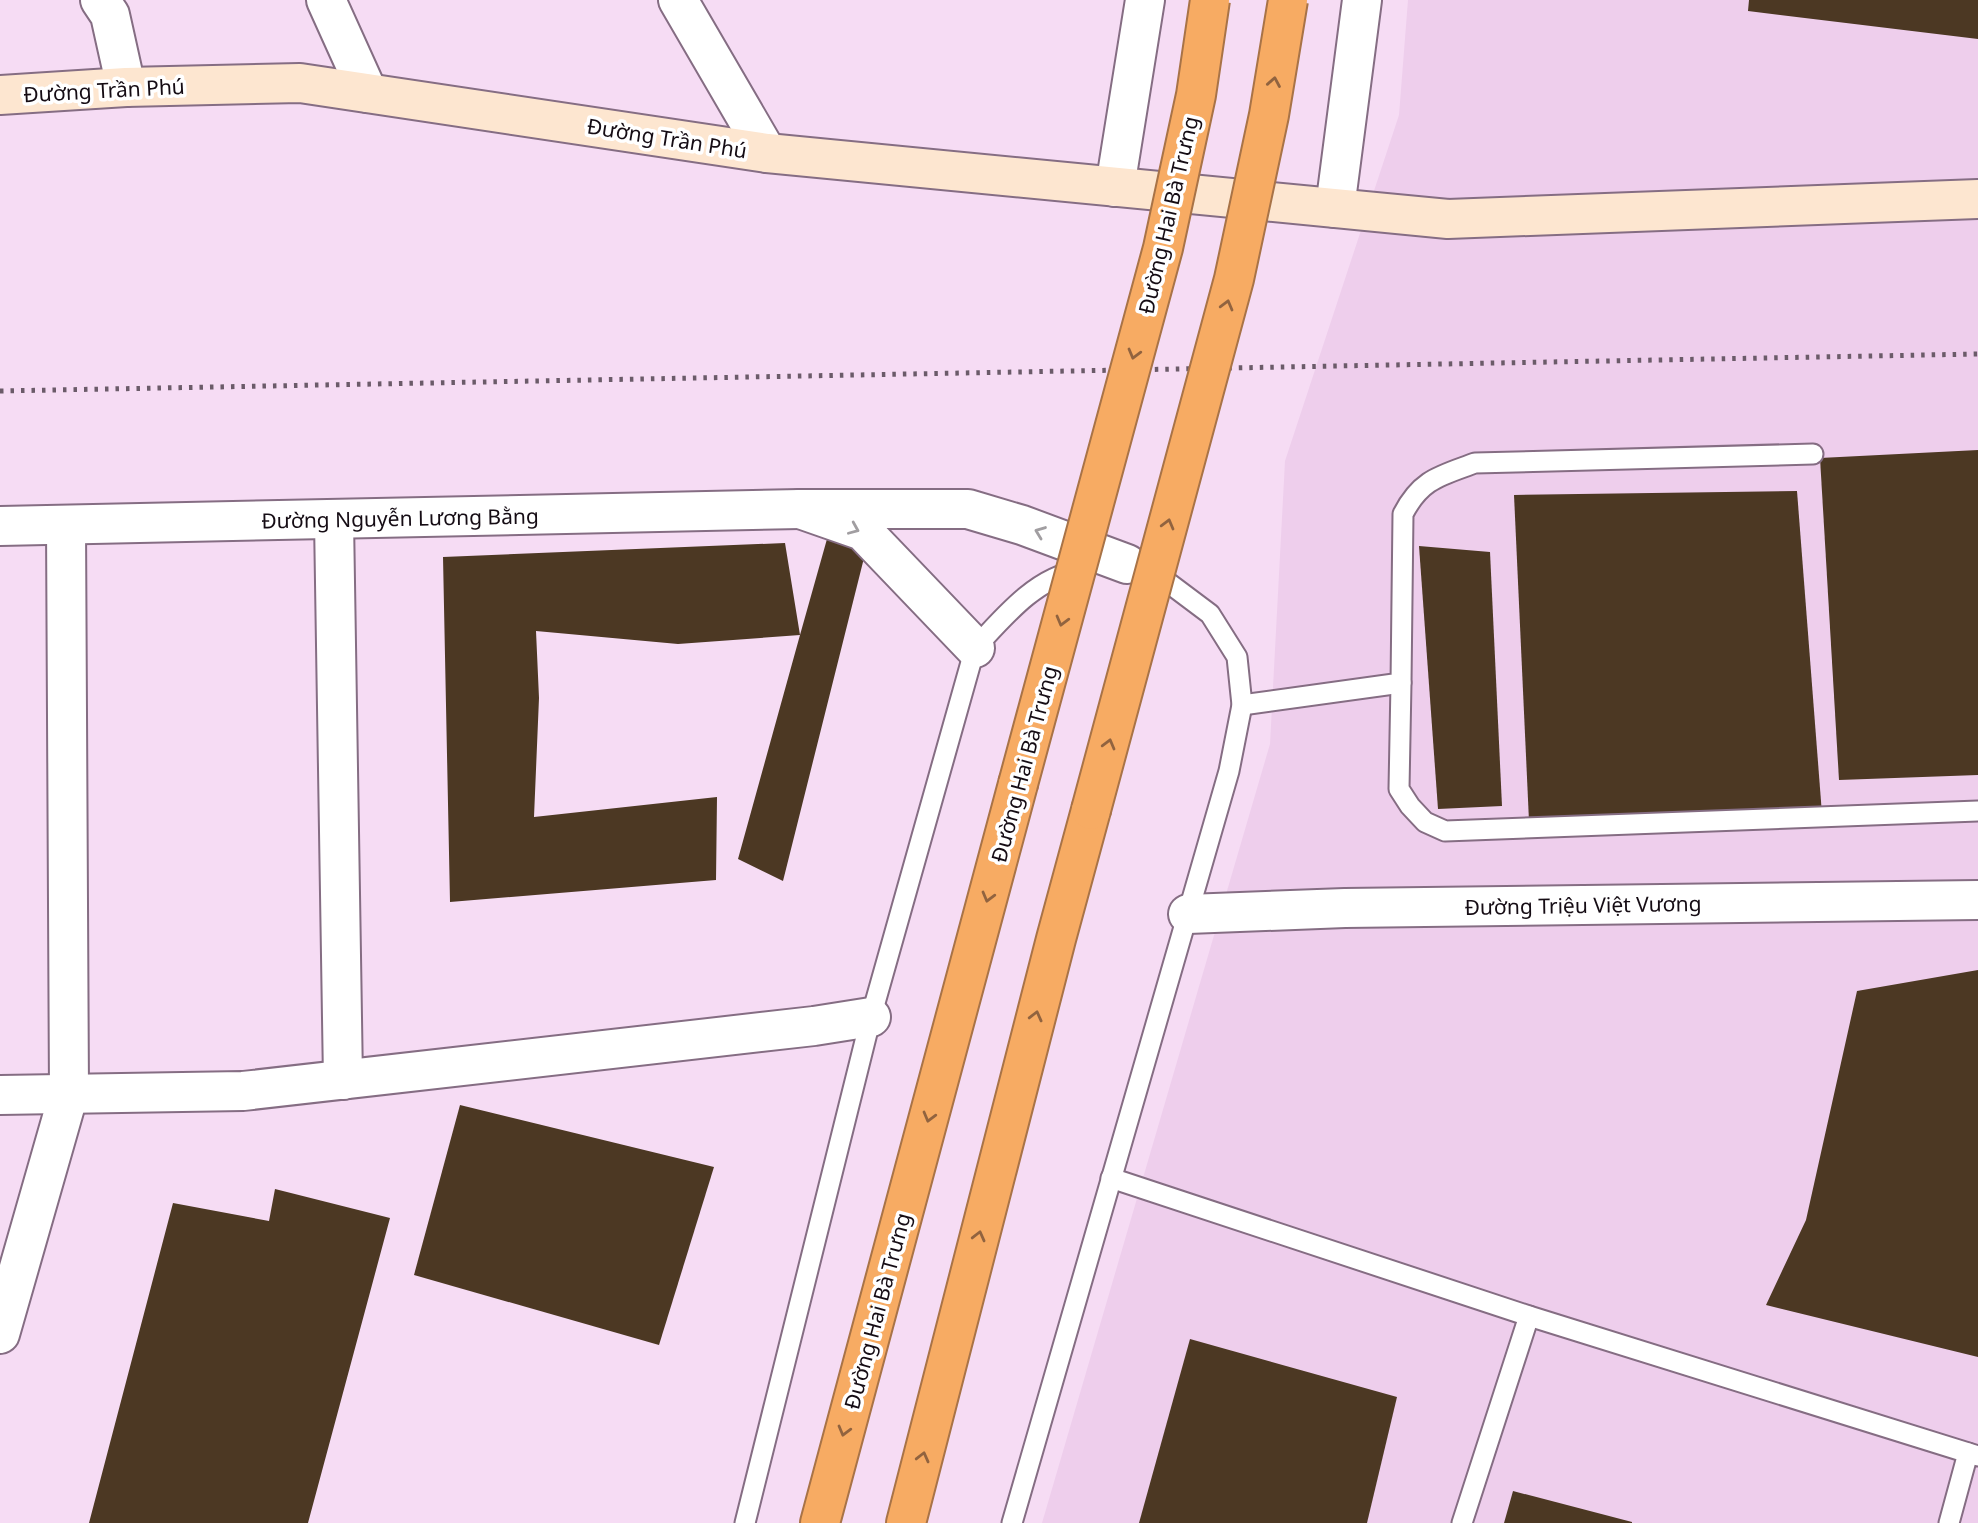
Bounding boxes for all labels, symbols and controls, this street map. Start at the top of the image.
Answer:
street label: Đường Trần Phú [23,72,185,108]
one-way arrow [1266,76,1281,88]
street label: Đường Trần Phú [585,112,749,164]
street label: Đường Hai Bà Trưng [1132,113,1204,317]
one-way arrow [1219,299,1233,311]
one-way arrow [1128,348,1142,360]
street label: Đường Nguyễn Lương Bằng [261,502,539,534]
one-way arrow [1159,519,1174,531]
one-way arrow [847,520,859,534]
one-way arrow [1035,526,1047,540]
one-way arrow [1056,615,1070,627]
street label: Đường Hai Bà Trưng [984,663,1064,865]
one-way arrow [1100,738,1115,750]
street label: Đường Triệu Việt Vương [1464,889,1702,921]
one-way arrow [982,891,996,903]
one-way arrow [1028,1010,1042,1022]
one-way arrow [923,1111,937,1123]
street label: Đường Hai Bà Trưng [837,1210,917,1412]
one-way arrow [971,1231,985,1243]
one-way arrow [838,1425,853,1437]
one-way arrow [915,1451,929,1463]

